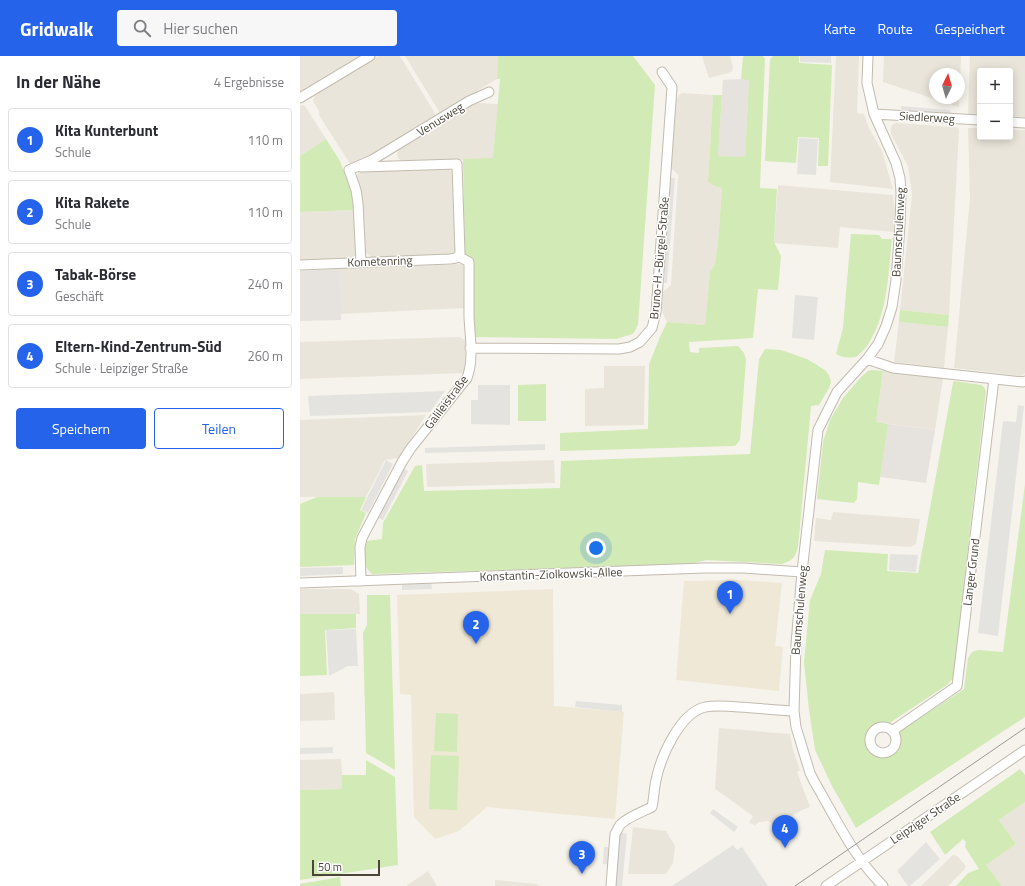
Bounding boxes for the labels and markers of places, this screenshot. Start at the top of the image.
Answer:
pin: 1 [717,581,743,614]
pin: 2 [463,611,489,644]
pin: 4 [772,815,798,848]
pin: 3 [569,841,595,874]

